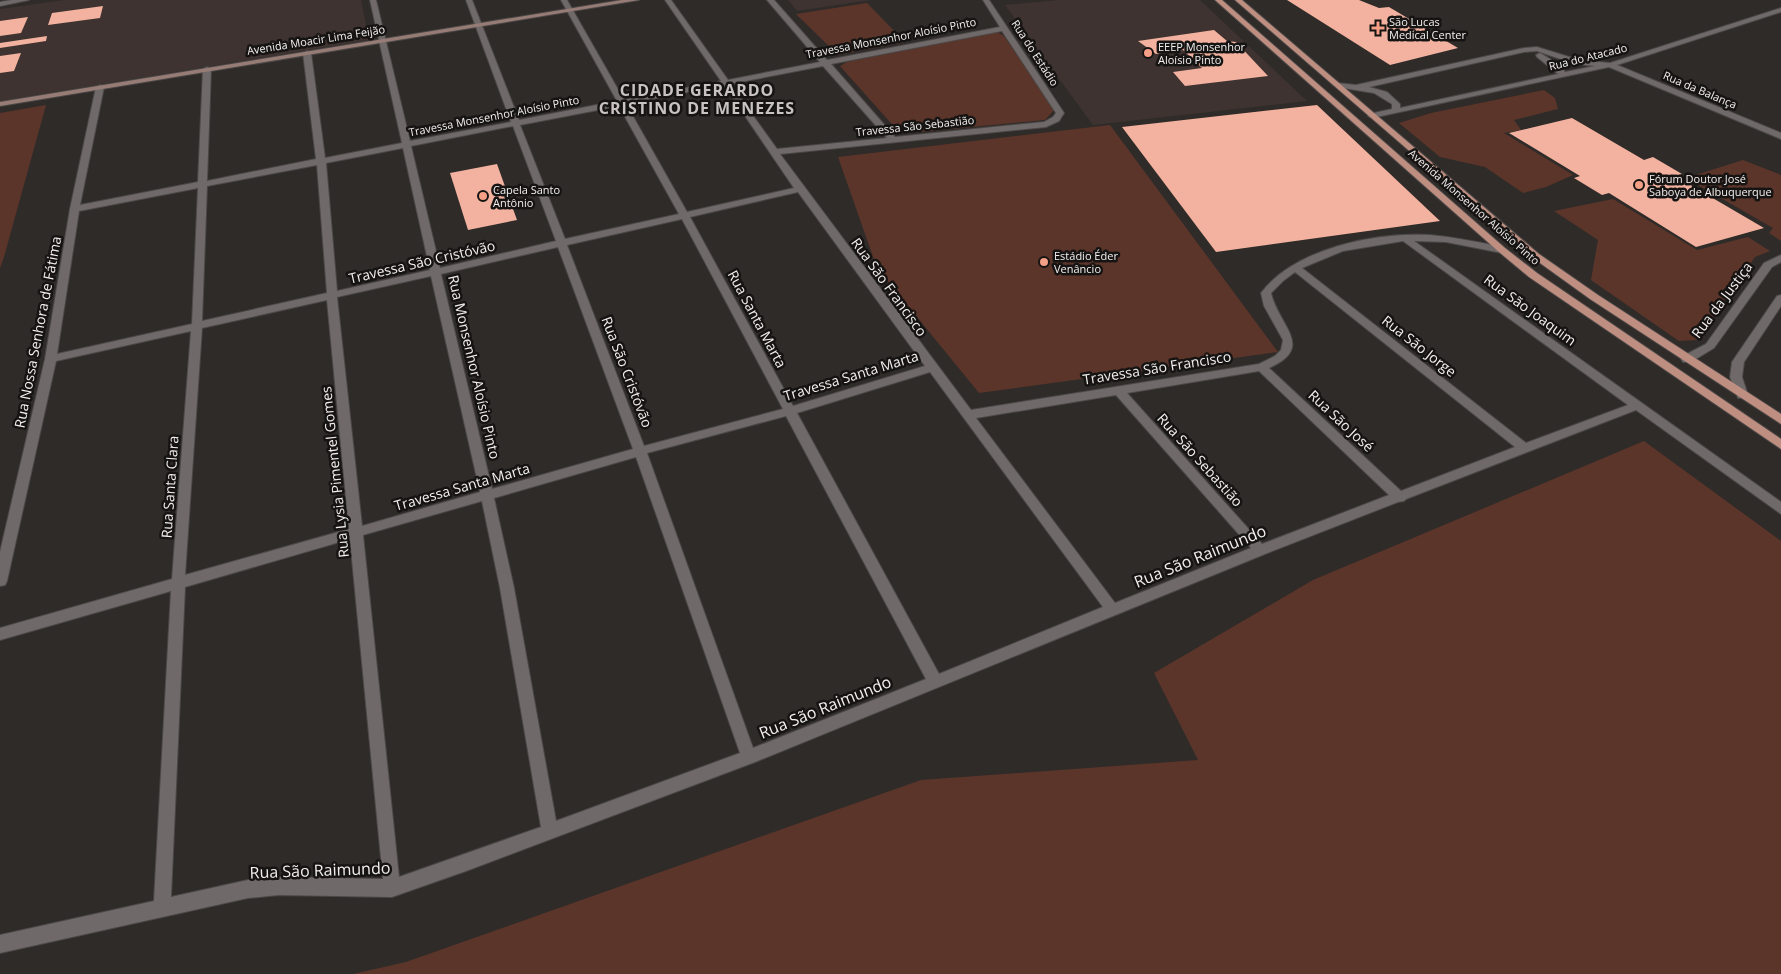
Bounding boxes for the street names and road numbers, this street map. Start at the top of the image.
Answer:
street label: Travessa Monsenhor Aloísio Pinto [804,14,978,61]
street label: Rua do Estádio [1008,17,1063,89]
street label: Avenida Moacir Lima Feijão [246,21,386,58]
street label: Rua do Atacado [1547,39,1629,74]
street label: Rua da Balança [1661,67,1739,112]
street label: Travessa Monsenhor Aloísio Pinto [407,92,581,139]
street label: Travessa São Sebastião [855,112,975,139]
street label: Avenida Monsenhor Aloísio Pinto [1406,145,1543,268]
street label: Rua Nossa Senhora de Fátima [10,234,65,429]
street label: Rua São Francisco [847,234,932,340]
street label: Travessa São Cristóvão [347,235,497,288]
street label: Rua da Justiça [1687,258,1756,342]
street label: Rua Santa Marta [724,267,791,371]
street label: Rua São Joaquim [1480,270,1580,350]
street label: Rua Monsenhor Aloísio Pinto [444,273,505,461]
street label: Rua São Jorge [1378,311,1461,381]
street label: Rua São Cristóvão [598,314,657,430]
street label: Travessa Santa Marta [781,346,921,405]
street label: Travessa São Francisco [1082,346,1232,389]
street label: Rua Lysia Pimentel Gomes [316,385,353,559]
street label: Rua São José [1305,385,1378,456]
street label: Rua São Sebastião [1153,409,1247,510]
street label: Rua Santa Clara [156,435,183,539]
street label: Travessa Santa Marta [392,458,532,515]
street label: Rua São Raimundo [1131,519,1269,593]
street label: Rua São Raimundo [756,670,894,744]
street label: Rua São Raimundo [249,857,391,883]

